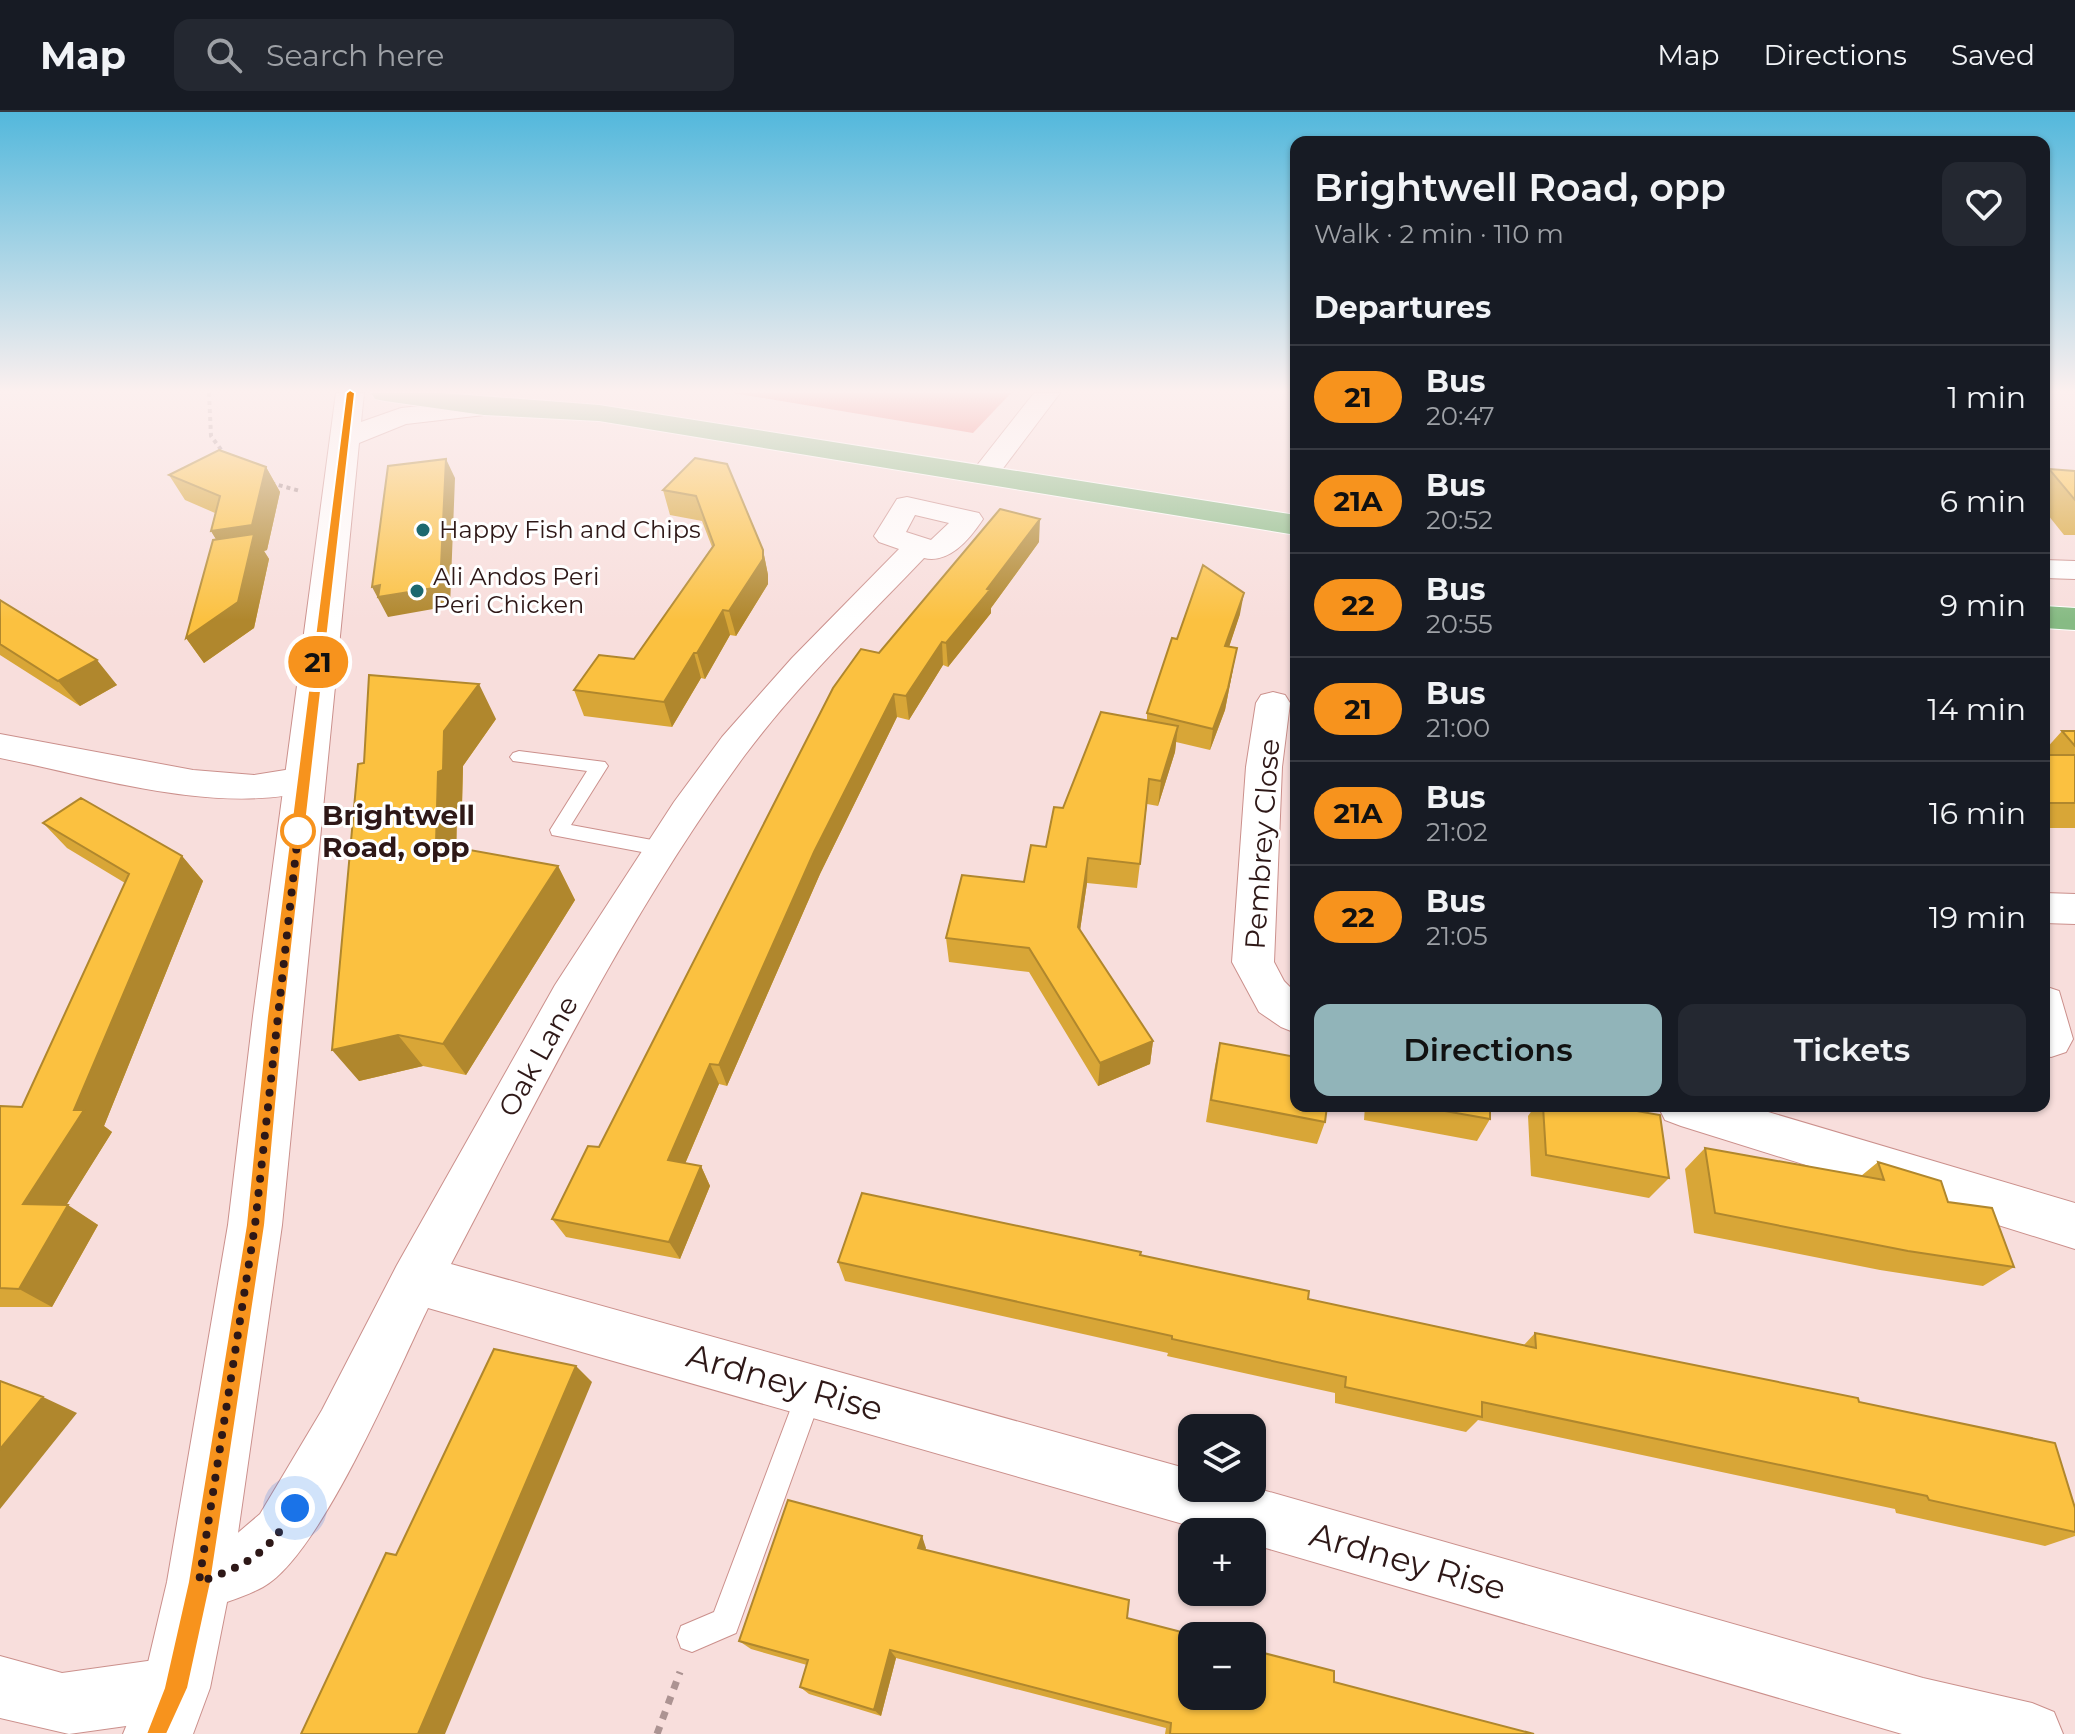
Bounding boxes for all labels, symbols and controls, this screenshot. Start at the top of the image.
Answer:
search box [174,19,734,91]
text: Map [40,32,126,79]
icon: search [202,33,246,77]
text: Search here [266,37,444,74]
text: Map [1657,38,1719,72]
text: Directions [1763,38,1907,72]
text: Saved [1951,38,2035,72]
button: heart [1942,162,2026,246]
text: Brightwell Road, opp [1314,164,1726,211]
text: Walk · 2 min · 110 m [1314,218,1564,250]
text: Departures [1314,289,1491,326]
text: Bus [1426,363,1486,400]
text: 1 min [1947,379,2026,416]
text: 21 [1344,380,1372,414]
text: 20:47 [1426,400,1495,432]
text: Bus [1426,467,1486,504]
text: 6 min [1940,483,2026,520]
text: 21A [1334,484,1382,518]
text: 20:52 [1426,504,1493,536]
place label: Happy Fish and Chips [439,515,701,544]
marker: Happy Fish and Chips [414,521,432,539]
place label: Ali Andos Peri Peri Chicken [433,562,599,619]
text: Bus [1426,571,1486,608]
marker: Ali Andos Peri Peri Chicken [408,582,426,600]
text: 9 min [1940,587,2026,624]
text: 22 [1341,588,1375,622]
text: 20:55 [1426,608,1493,640]
line badge: 21 [282,636,354,688]
text: 21 [304,645,332,679]
text: Bus [1426,675,1486,712]
text: 14 min [1927,691,2026,728]
text: 21 [1344,692,1372,726]
text: 21:00 [1426,712,1490,744]
street label: Pembrey Close [1238,738,1286,950]
text: Bus [1426,779,1486,816]
text: 16 min [1929,795,2026,832]
text: 21A [1334,796,1382,830]
place label: Brightwell Road, opp [322,798,475,864]
marker: Brightwell Road, opp [281,814,315,848]
text: 21:02 [1426,816,1488,848]
text: Bus [1426,883,1486,920]
text: 19 min [1929,899,2026,936]
text: 22 [1341,900,1375,934]
text: 21:05 [1426,920,1488,952]
street label: Oak Lane [491,990,585,1122]
button: Directions [1314,1004,1662,1096]
button: Tickets [1678,1004,2026,1096]
street label: Ardney Rise [682,1334,888,1430]
map controls [1178,1414,1266,1710]
button: layers [1178,1414,1266,1502]
your location [275,1488,315,1528]
street label: Ardney Rise [1305,1513,1511,1609]
button: + [1178,1518,1266,1606]
button: − [1178,1622,1266,1710]

